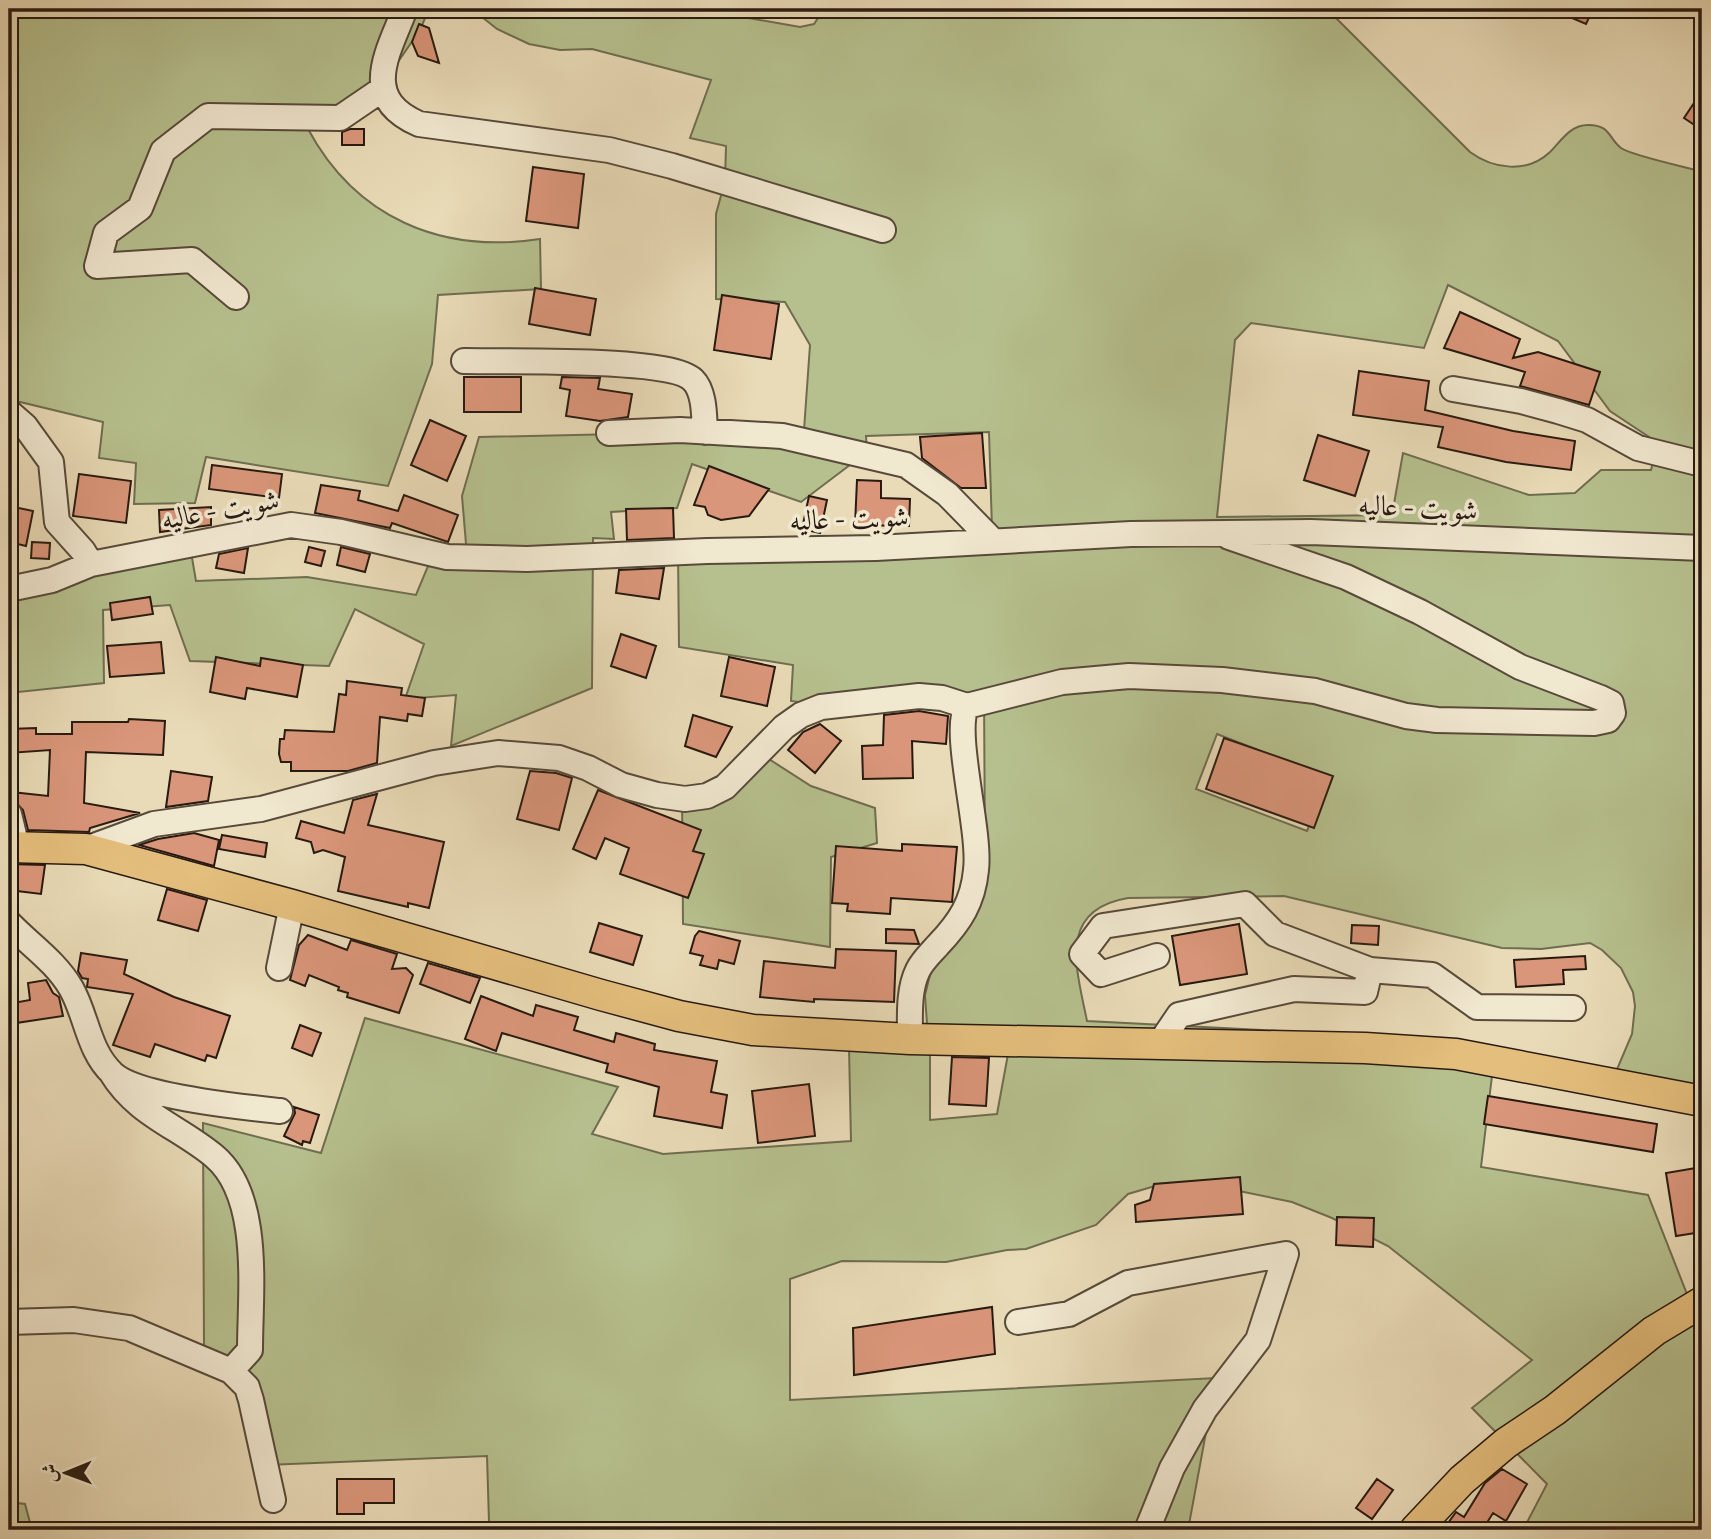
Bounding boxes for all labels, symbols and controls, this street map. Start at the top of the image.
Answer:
street label: شويت - عاليه [158,478,282,539]
street label: شويت - عاليه [1357,483,1479,530]
street label: شويت - عاليه [789,495,909,540]
north arrow [32,1438,102,1508]
text: ش [35,1464,63,1483]

